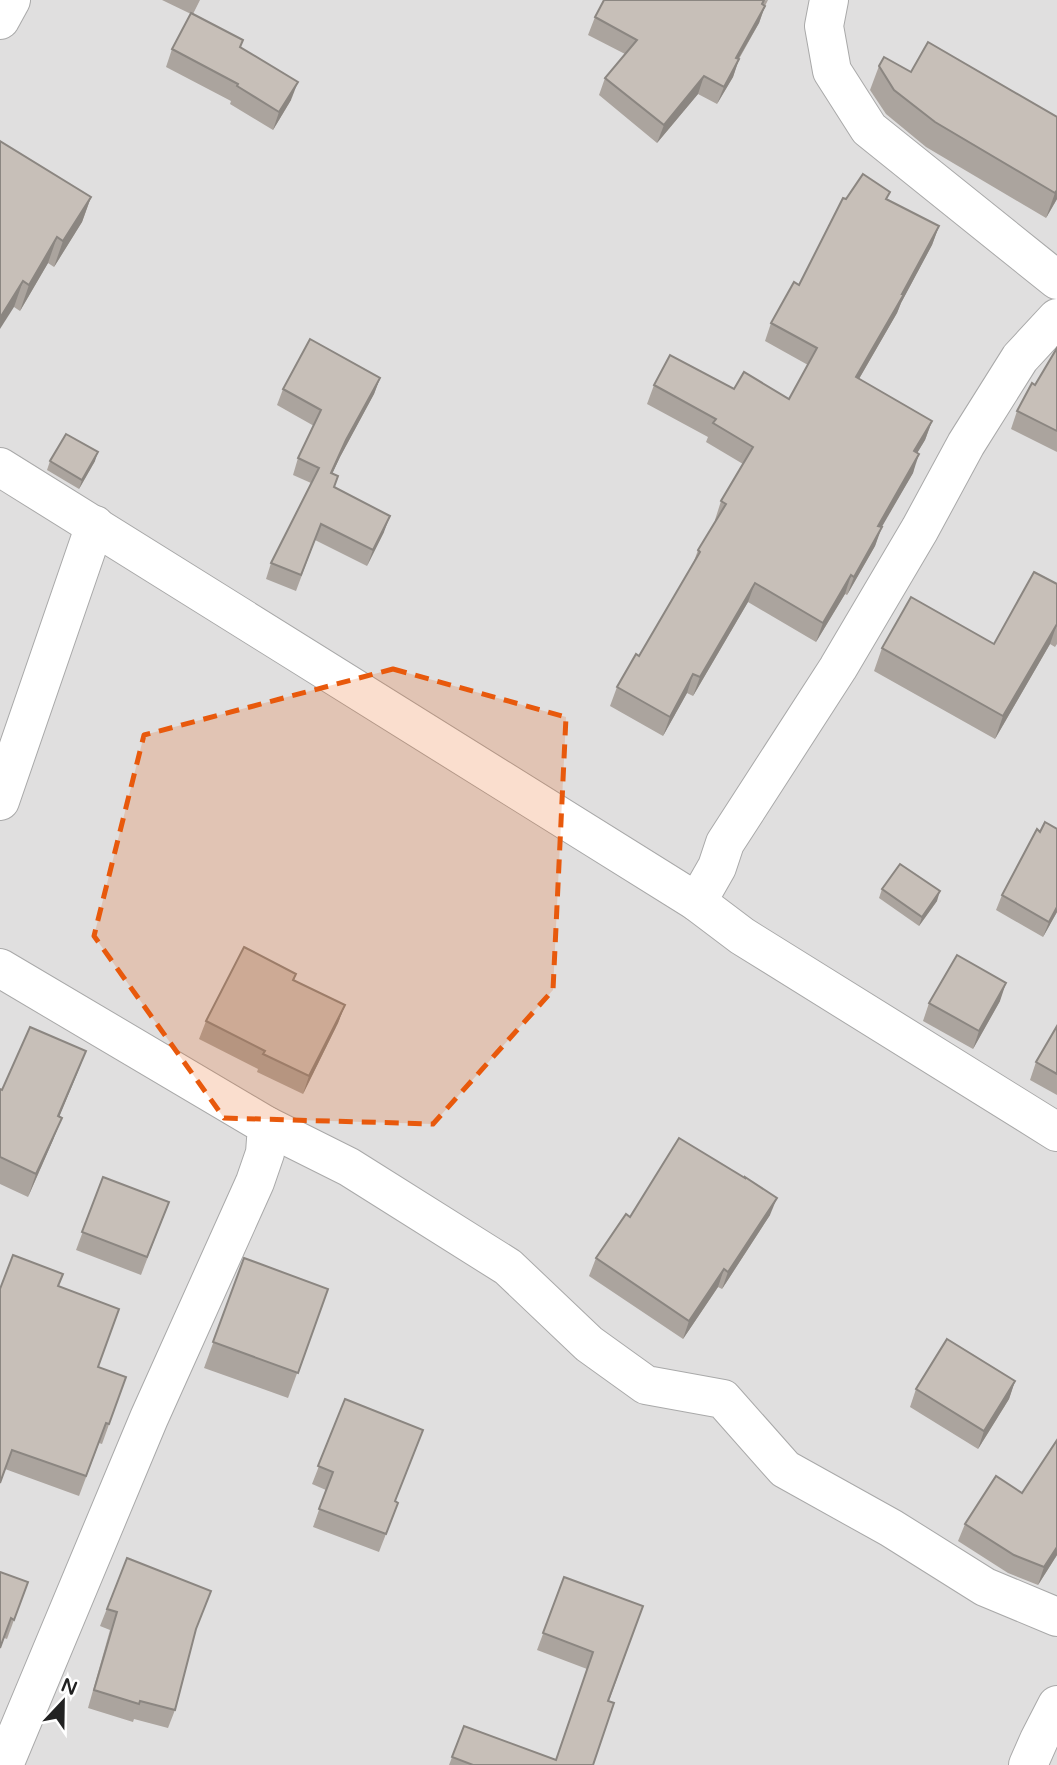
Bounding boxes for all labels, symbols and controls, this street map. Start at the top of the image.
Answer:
north arrow [28,1667,98,1737]
text: N [58,1674,80,1700]

